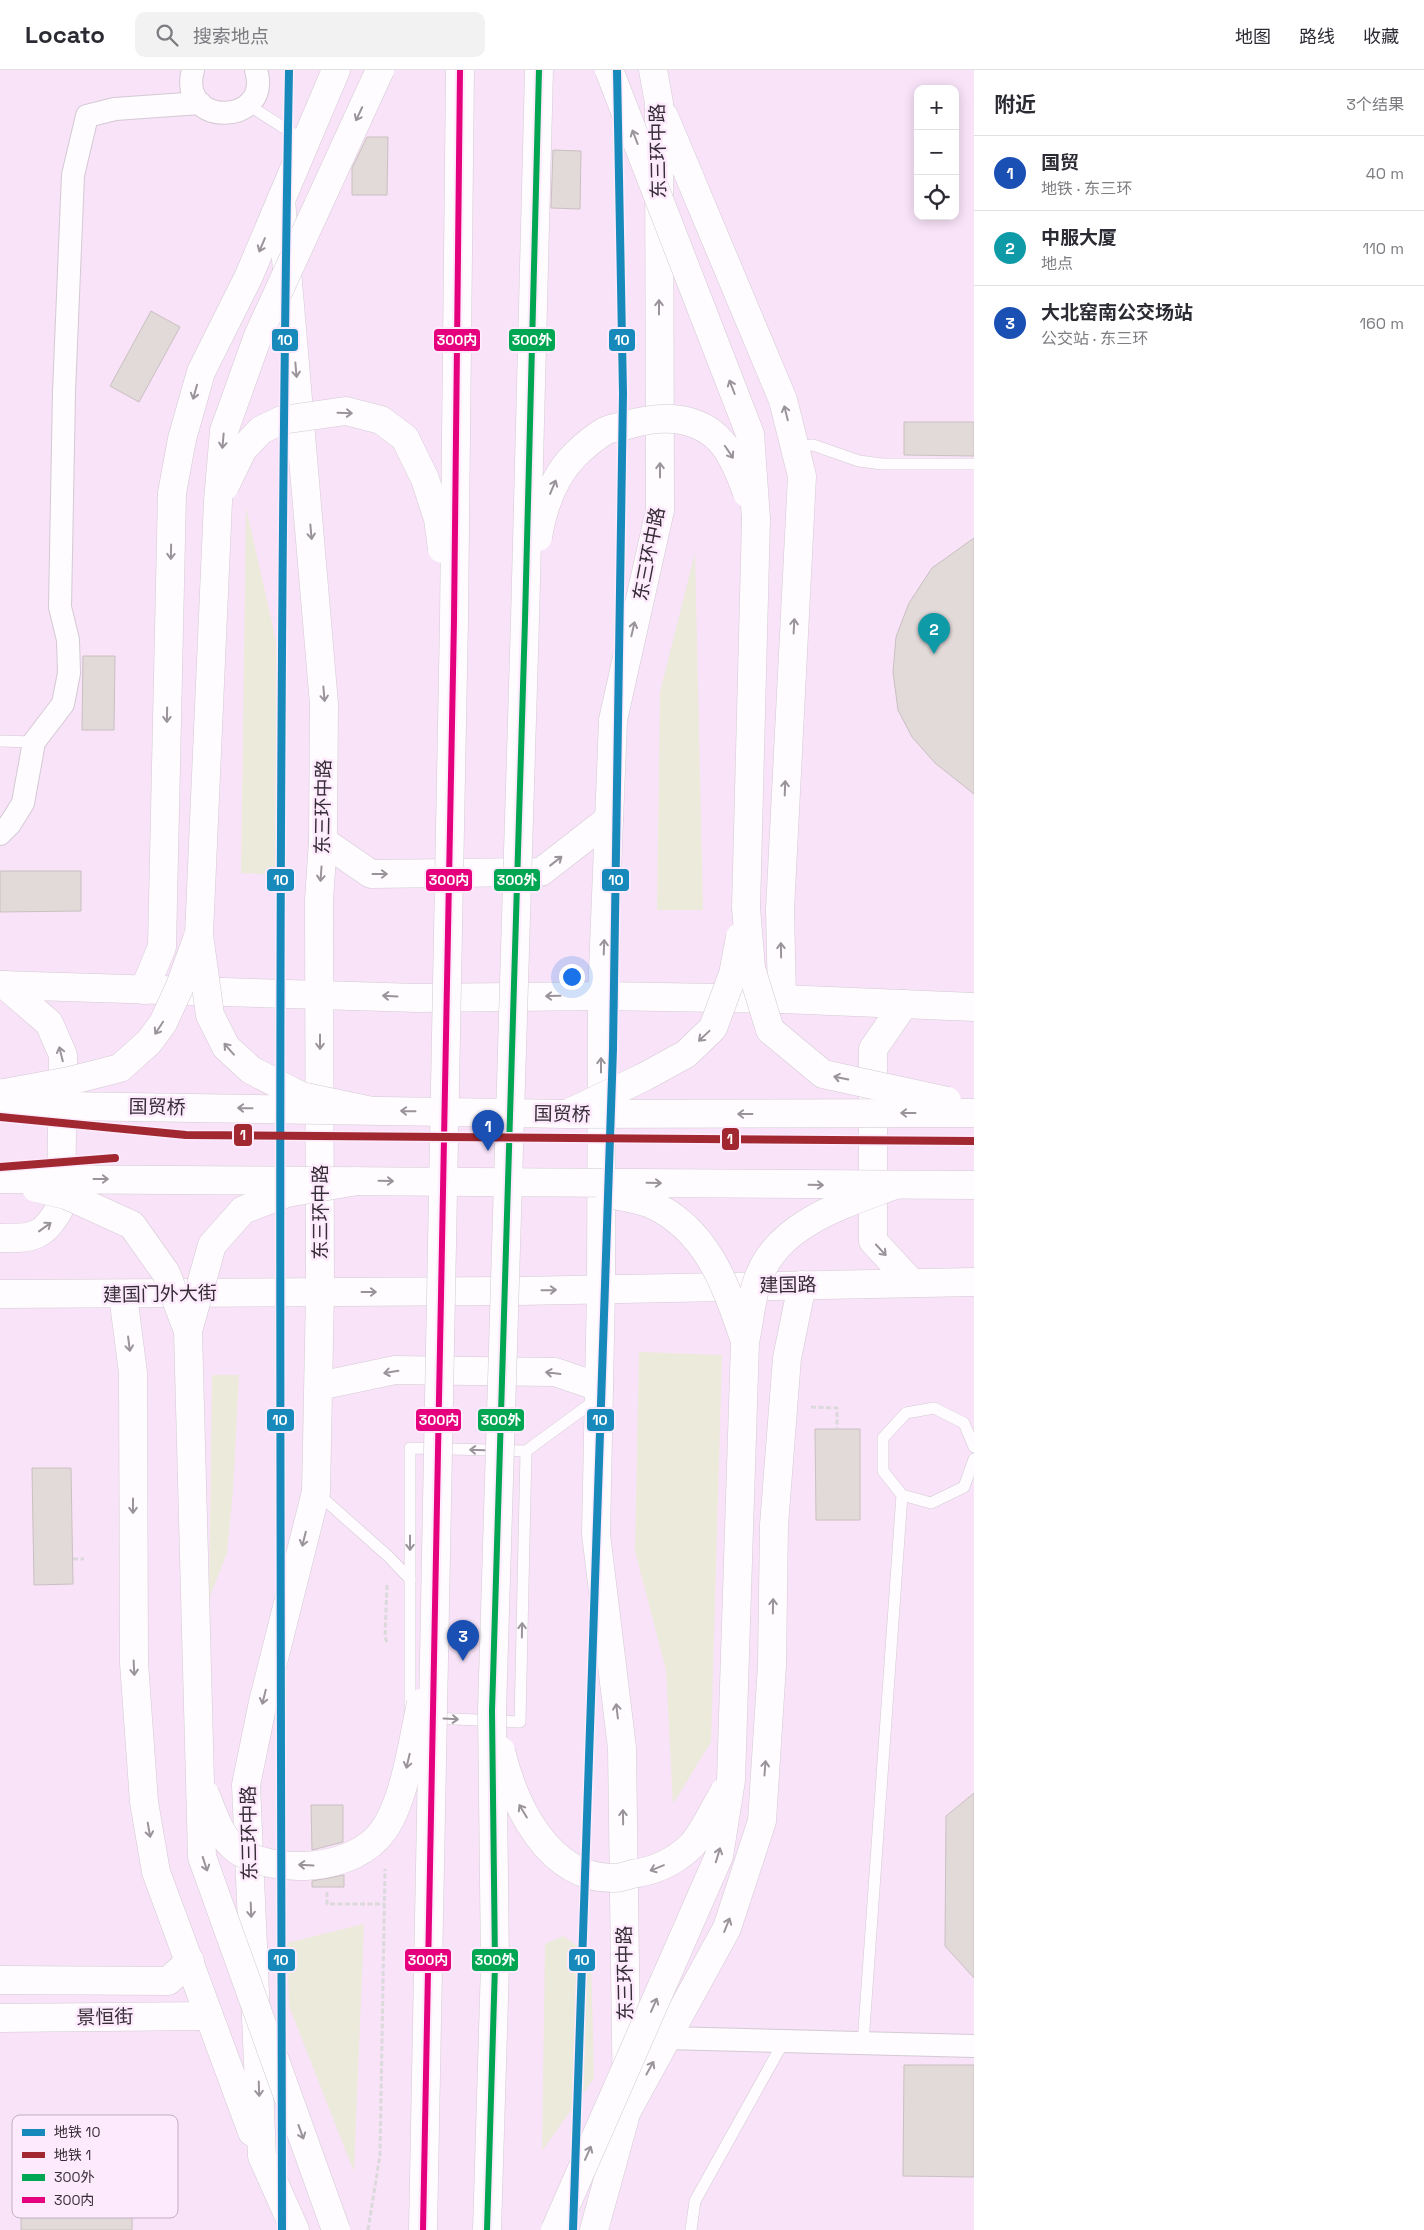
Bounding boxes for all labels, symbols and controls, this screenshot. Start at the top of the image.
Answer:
search box [135,12,485,57]
text: Locato [25,19,105,50]
icon: search [153,21,181,49]
text: 搜索地点 [193,24,269,49]
text: 地图 [1235,25,1271,48]
text: 路线 [1299,25,1335,48]
text: 收藏 [1363,25,1399,48]
map controls [914,85,959,220]
button: + [914,85,959,130]
text: 附近 [994,91,1036,118]
text: 3个结果 [1346,94,1404,115]
street label: 东三环中路 [645,103,671,199]
one-way arrow [354,106,364,121]
one-way arrow [630,130,639,145]
button: − [914,130,959,175]
text: 国贸 [1041,150,1079,175]
text: 1 [1006,163,1014,184]
text: 40 m [1366,163,1404,184]
button: locate [914,175,959,220]
text: 地铁 · 东三环 [1041,178,1132,199]
text: 中服大厦 [1041,225,1117,250]
one-way arrow [256,237,266,252]
text: 2 [1005,238,1015,259]
text: 110 m [1362,238,1404,259]
text: 地点 [1041,253,1073,274]
one-way arrow [654,300,664,316]
text: 大北窑南公交场站 [1041,300,1193,325]
text: 3 [1005,313,1015,334]
text: 160 m [1359,313,1404,334]
line badge: 10 [271,328,299,352]
line badge: 300内 [433,328,481,352]
line badge: 300外 [508,328,556,352]
line badge: 10 [608,328,636,352]
text: 公交站 · 东三环 [1041,328,1148,349]
text: 10 [277,331,293,349]
text: 300内 [437,331,477,349]
text: 300外 [512,331,552,349]
text: 10 [614,331,630,349]
one-way arrow [292,362,301,378]
one-way arrow [727,380,736,395]
one-way arrow [190,384,199,400]
one-way arrow [781,405,791,421]
one-way arrow [337,408,353,417]
one-way arrow [218,433,228,449]
one-way arrow [724,445,734,459]
one-way arrow [655,462,665,478]
one-way arrow [549,480,559,495]
street label: 东三环中路 [628,505,670,603]
one-way arrow [306,524,315,540]
one-way arrow [166,544,176,560]
pin: 2 [918,613,950,654]
one-way arrow [789,618,798,634]
one-way arrow [629,622,638,638]
one-way arrow [319,686,328,702]
one-way arrow [162,706,172,722]
street label: 东三环中路 [310,759,336,855]
one-way arrow [781,780,790,796]
one-way arrow [549,856,562,867]
one-way arrow [317,866,326,882]
line badge: 10 [266,868,295,892]
line badge: 300内 [425,868,473,892]
line badge: 300外 [493,868,541,892]
line badge: 10 [601,868,630,892]
one-way arrow [371,869,387,879]
text: 10 [273,871,289,889]
text: 300内 [429,871,469,889]
text: 300外 [497,871,537,889]
text: 10 [608,871,624,889]
one-way arrow [599,939,608,955]
one-way arrow [776,943,786,959]
your location [559,964,585,990]
one-way arrow [545,991,562,1001]
one-way arrow [383,992,399,1001]
one-way arrow [154,1021,164,1035]
one-way arrow [698,1030,711,1042]
one-way arrow [315,1034,324,1050]
one-way arrow [224,1043,235,1056]
one-way arrow [56,1046,65,1062]
one-way arrow [596,1058,606,1074]
one-way arrow [833,1073,849,1082]
street label: 国贸桥 [128,1094,186,1120]
street label: 国贸桥 [533,1101,591,1127]
one-way arrow [238,1103,254,1113]
one-way arrow [400,1106,416,1115]
one-way arrow [900,1108,916,1118]
one-way arrow [738,1109,754,1118]
pin: 1 [472,1110,504,1151]
line badge: 1 [233,1123,253,1147]
text: 1 [240,1126,246,1144]
line badge: 1 [721,1127,740,1151]
text: 1 [727,1130,733,1148]
street label: 东三环中路 [308,1164,333,1260]
one-way arrow [92,1174,109,1184]
one-way arrow [378,1176,394,1186]
one-way arrow [645,1178,661,1188]
one-way arrow [808,1180,824,1190]
one-way arrow [38,1222,52,1232]
one-way arrow [875,1243,887,1256]
street label: 建国路 [759,1272,817,1298]
street label: 建国门外大街 [103,1281,217,1307]
one-way arrow [540,1286,556,1295]
one-way arrow [360,1287,376,1297]
one-way arrow [124,1335,134,1351]
one-way arrow [383,1367,399,1377]
one-way arrow [545,1368,561,1378]
line badge: 10 [266,1408,295,1432]
line badge: 300内 [415,1408,462,1432]
line badge: 300外 [477,1408,525,1432]
line badge: 10 [586,1408,615,1432]
text: 10 [272,1411,288,1429]
text: 300内 [419,1411,459,1429]
text: 300外 [481,1411,521,1429]
text: 10 [592,1411,608,1429]
one-way arrow [469,1445,486,1455]
one-way arrow [128,1498,138,1514]
one-way arrow [299,1531,308,1547]
one-way arrow [405,1534,415,1551]
one-way arrow [768,1598,778,1614]
pin: 3 [447,1620,479,1661]
one-way arrow [517,1622,527,1638]
one-way arrow [130,1660,139,1676]
one-way arrow [259,1688,269,1704]
one-way arrow [612,1703,622,1719]
one-way arrow [443,1715,459,1724]
one-way arrow [403,1753,412,1769]
one-way arrow [761,1760,770,1776]
street label: 东三环中路 [236,1785,262,1881]
one-way arrow [518,1805,528,1819]
one-way arrow [618,1809,628,1825]
one-way arrow [144,1822,154,1838]
one-way arrow [714,1848,724,1864]
one-way arrow [200,1855,210,1871]
one-way arrow [298,1861,314,1870]
one-way arrow [649,1865,664,1874]
one-way arrow [246,1901,256,1917]
one-way arrow [724,1917,733,1932]
street label: 东三环中路 [612,1925,638,2021]
line badge: 10 [267,1948,296,1972]
line badge: 300内 [404,1948,452,1972]
line badge: 300外 [471,1948,519,1972]
line badge: 10 [568,1948,596,1972]
text: 10 [273,1951,289,1969]
text: 300内 [408,1951,448,1969]
text: 300外 [475,1951,515,1969]
text: 10 [574,1951,590,1969]
one-way arrow [649,1998,659,2013]
street label: 景恒街 [76,2004,134,2030]
one-way arrow [646,2061,656,2075]
one-way arrow [254,2081,263,2097]
legend [12,2115,178,2218]
text: 地铁 10 [54,2123,100,2141]
one-way arrow [296,2124,306,2140]
text: 地铁 1 [54,2146,91,2164]
one-way arrow [584,2146,594,2161]
text: 300外 [54,2168,94,2186]
text: 300内 [54,2191,94,2209]

